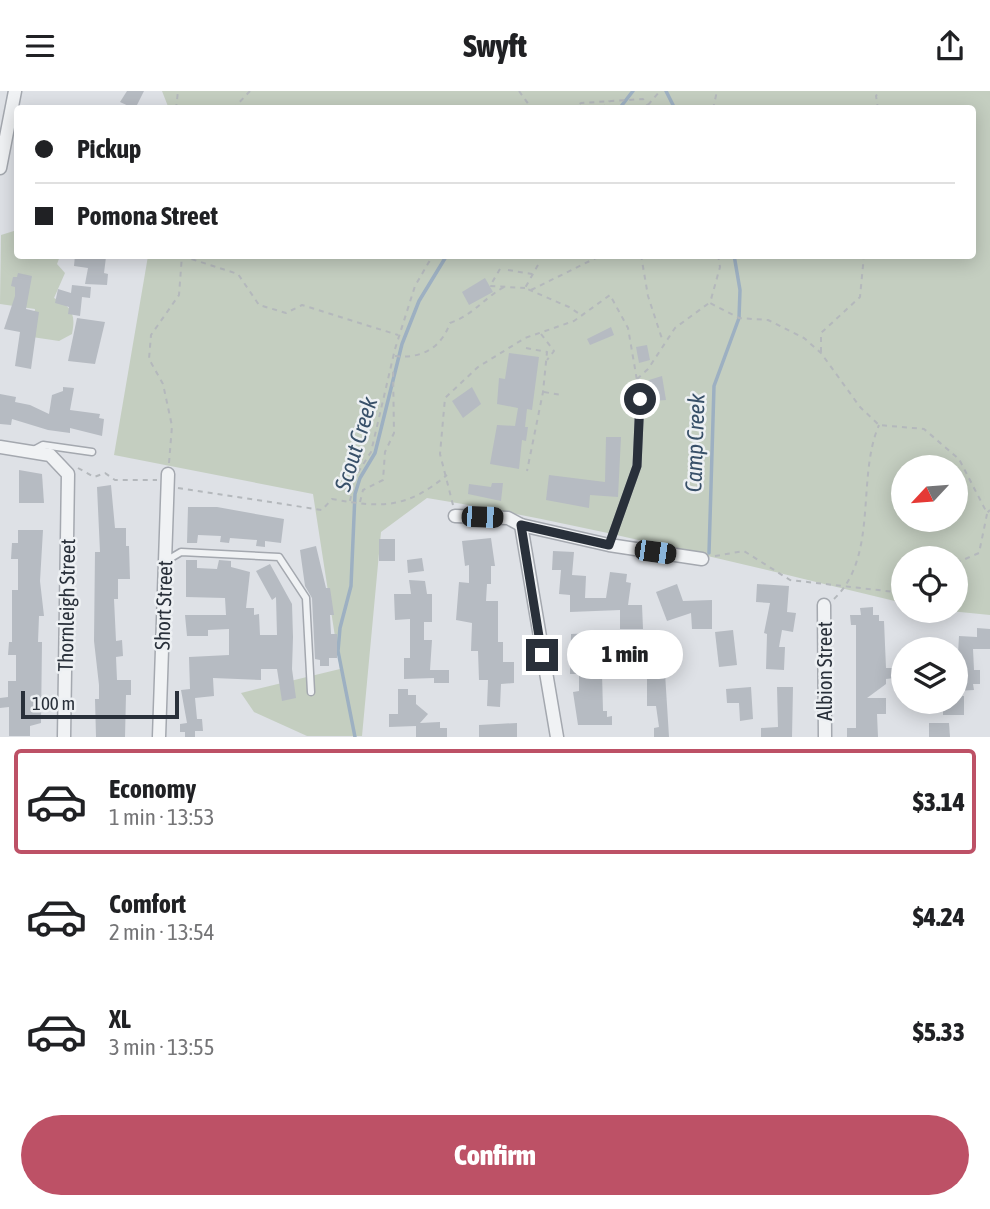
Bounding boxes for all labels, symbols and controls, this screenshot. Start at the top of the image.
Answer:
icon: menu [21,27,59,65]
text: Swyft [463,27,527,64]
icon: share [931,27,969,65]
text: Pickup [77,134,141,164]
text: Pomona Street [77,201,218,231]
route start [624,383,656,415]
water label: Camp Creek [680,392,710,493]
water label: Scout Creek [329,393,383,495]
north arrow [891,455,968,532]
map controls [891,455,968,714]
car [461,506,504,528]
street label: Thornleigh Street [53,538,79,672]
car [633,539,678,565]
button: locate [891,546,968,623]
street label: Short Street [149,560,177,650]
street label: Albion Street [812,621,836,721]
callout: 1 min [566,631,682,679]
button: layers [891,637,968,714]
route end [526,639,558,671]
text: 1 min [602,641,648,667]
scale bar [21,687,178,719]
text: 100 m [32,692,75,714]
icon: car [25,770,88,833]
text: Economy [109,774,196,804]
text: $3.14 [913,787,965,817]
text: 1 min · 13:53 [109,804,215,830]
icon: car [25,885,88,948]
text: Comfort [109,889,186,919]
text: $4.24 [913,902,965,932]
text: 2 min · 13:54 [109,919,215,945]
icon: car [25,1000,88,1063]
text: XL [109,1004,131,1034]
text: $5.33 [913,1017,965,1047]
text: 3 min · 13:55 [109,1034,215,1060]
button: Confirm [21,1115,969,1195]

